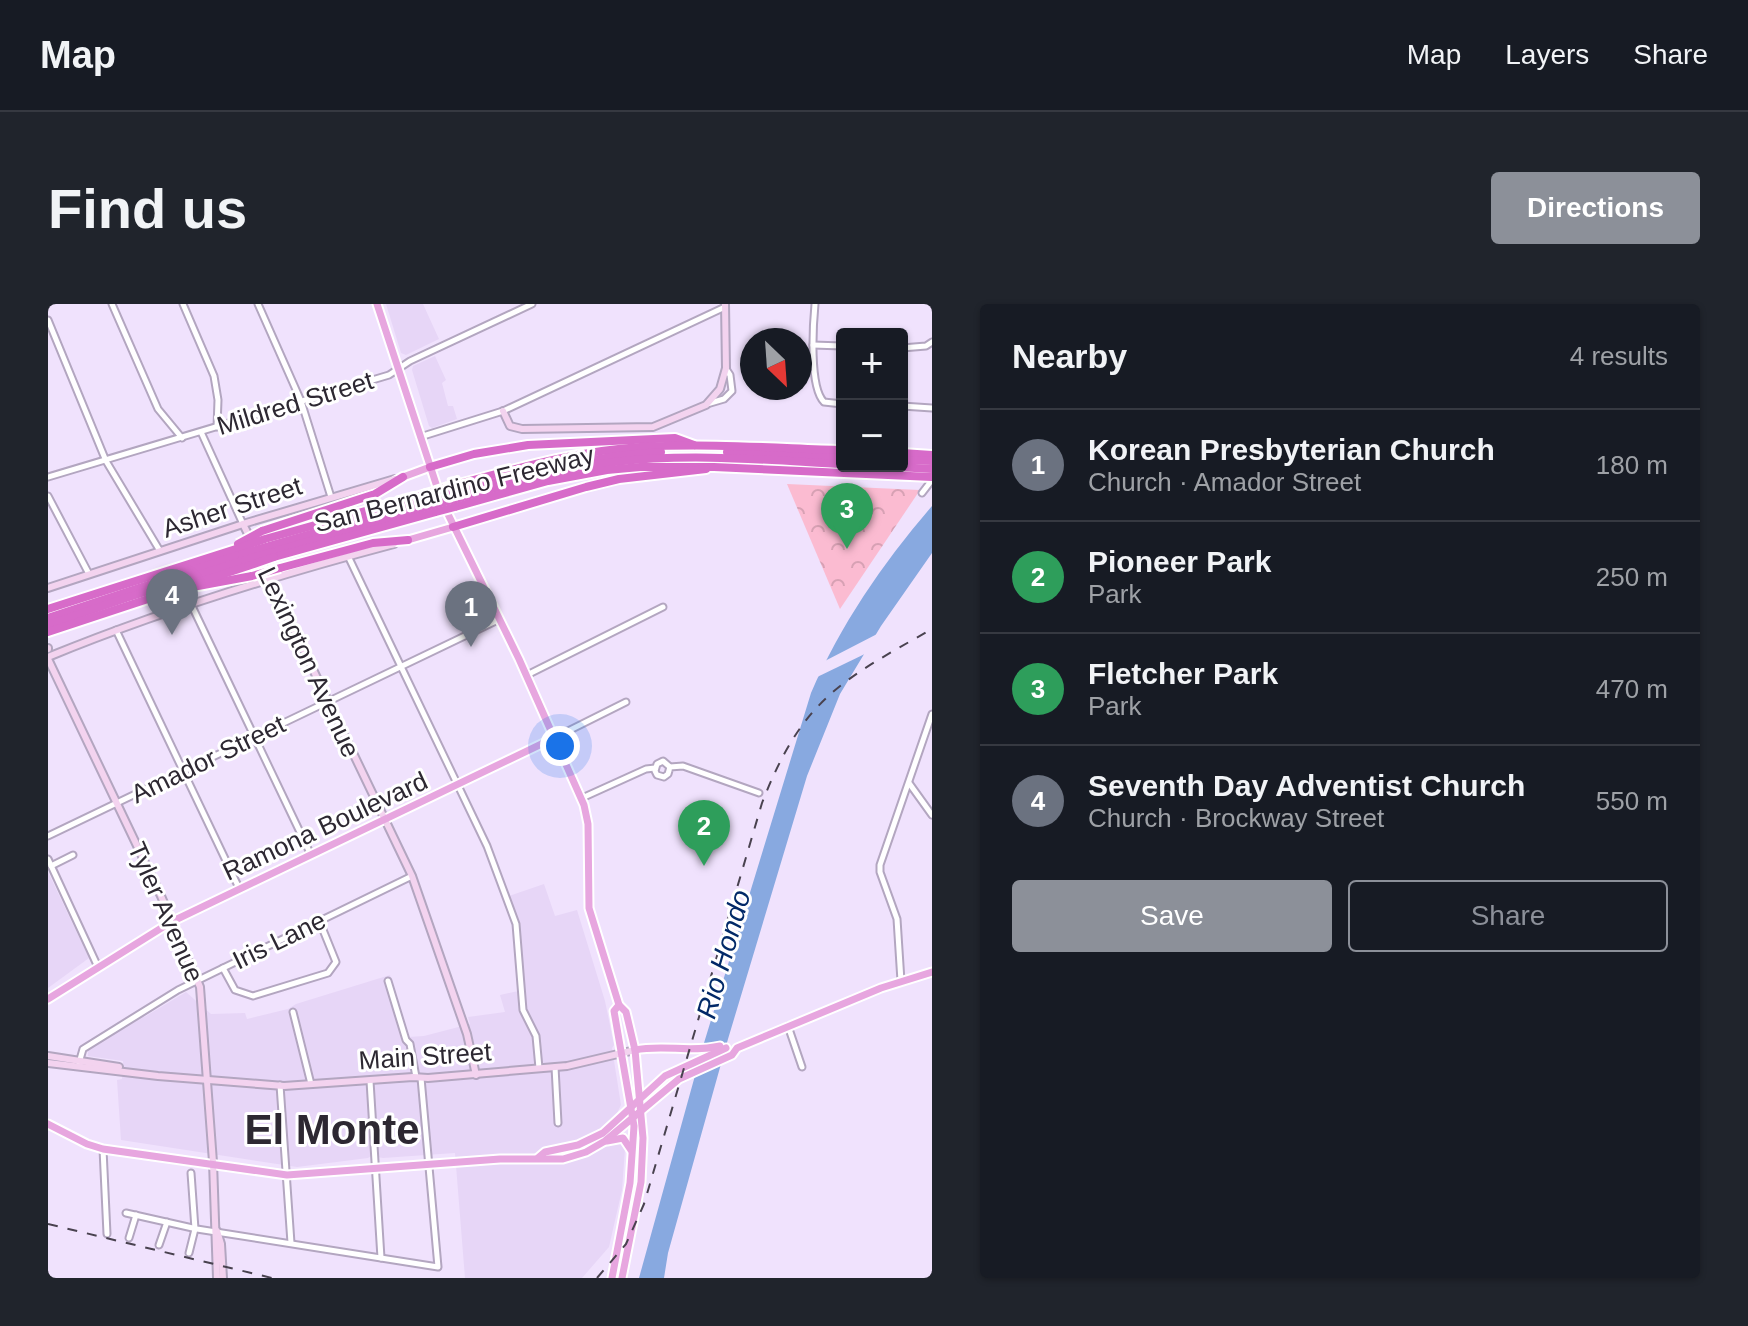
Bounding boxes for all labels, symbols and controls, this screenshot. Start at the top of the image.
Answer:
text: Map [40,34,116,76]
text: Map [1407,39,1461,70]
text: Layers [1505,39,1589,70]
text: Share [1633,39,1708,70]
button: Directions [1491,172,1700,244]
text: Find us [48,177,247,240]
north arrow [740,328,812,400]
map controls [836,328,908,472]
button: + [836,328,908,400]
text: Nearby [1012,337,1127,375]
text: 4 results [1570,341,1668,371]
street label: Mildred Street [213,365,378,441]
button: − [836,400,908,472]
text: Korean Presbyterian Church [1088,433,1495,466]
street label: San Bernardino Freeway [311,440,597,538]
text: 1 [1031,450,1045,480]
text: 180 m [1596,450,1668,480]
text: Church · Amador Street [1088,467,1361,497]
street label: Asher Street [159,470,306,544]
pin: 3 [821,483,873,549]
text: Pioneer Park [1088,545,1271,578]
street label: Lexington Avenue [252,562,366,762]
text: 2 [1031,562,1045,592]
text: 250 m [1596,562,1668,592]
pin: 4 [146,569,198,635]
text: Park [1088,579,1141,609]
pin: 1 [445,581,497,647]
text: Fletcher Park [1088,657,1278,690]
text: 3 [1031,674,1045,704]
text: 470 m [1596,674,1668,704]
text: Park [1088,691,1141,721]
street label: Amador Street [126,708,291,809]
your location [540,726,580,766]
street label: Ramona Boulevard [218,765,432,887]
text: Seventh Day Adventist Church [1088,769,1525,802]
text: 4 [1031,786,1045,816]
text: 550 m [1596,786,1668,816]
pin: 2 [678,800,730,866]
text: Church · Brockway Street [1088,803,1384,833]
street label: Tyler Avenue [122,837,210,987]
button: Save [1012,880,1332,952]
button: Share [1348,880,1668,952]
water label: Rio Hondo [690,886,757,1022]
street label: Iris Lane [228,905,330,975]
street label: Main Street [358,1036,493,1076]
district label: El Monte [245,1106,420,1153]

